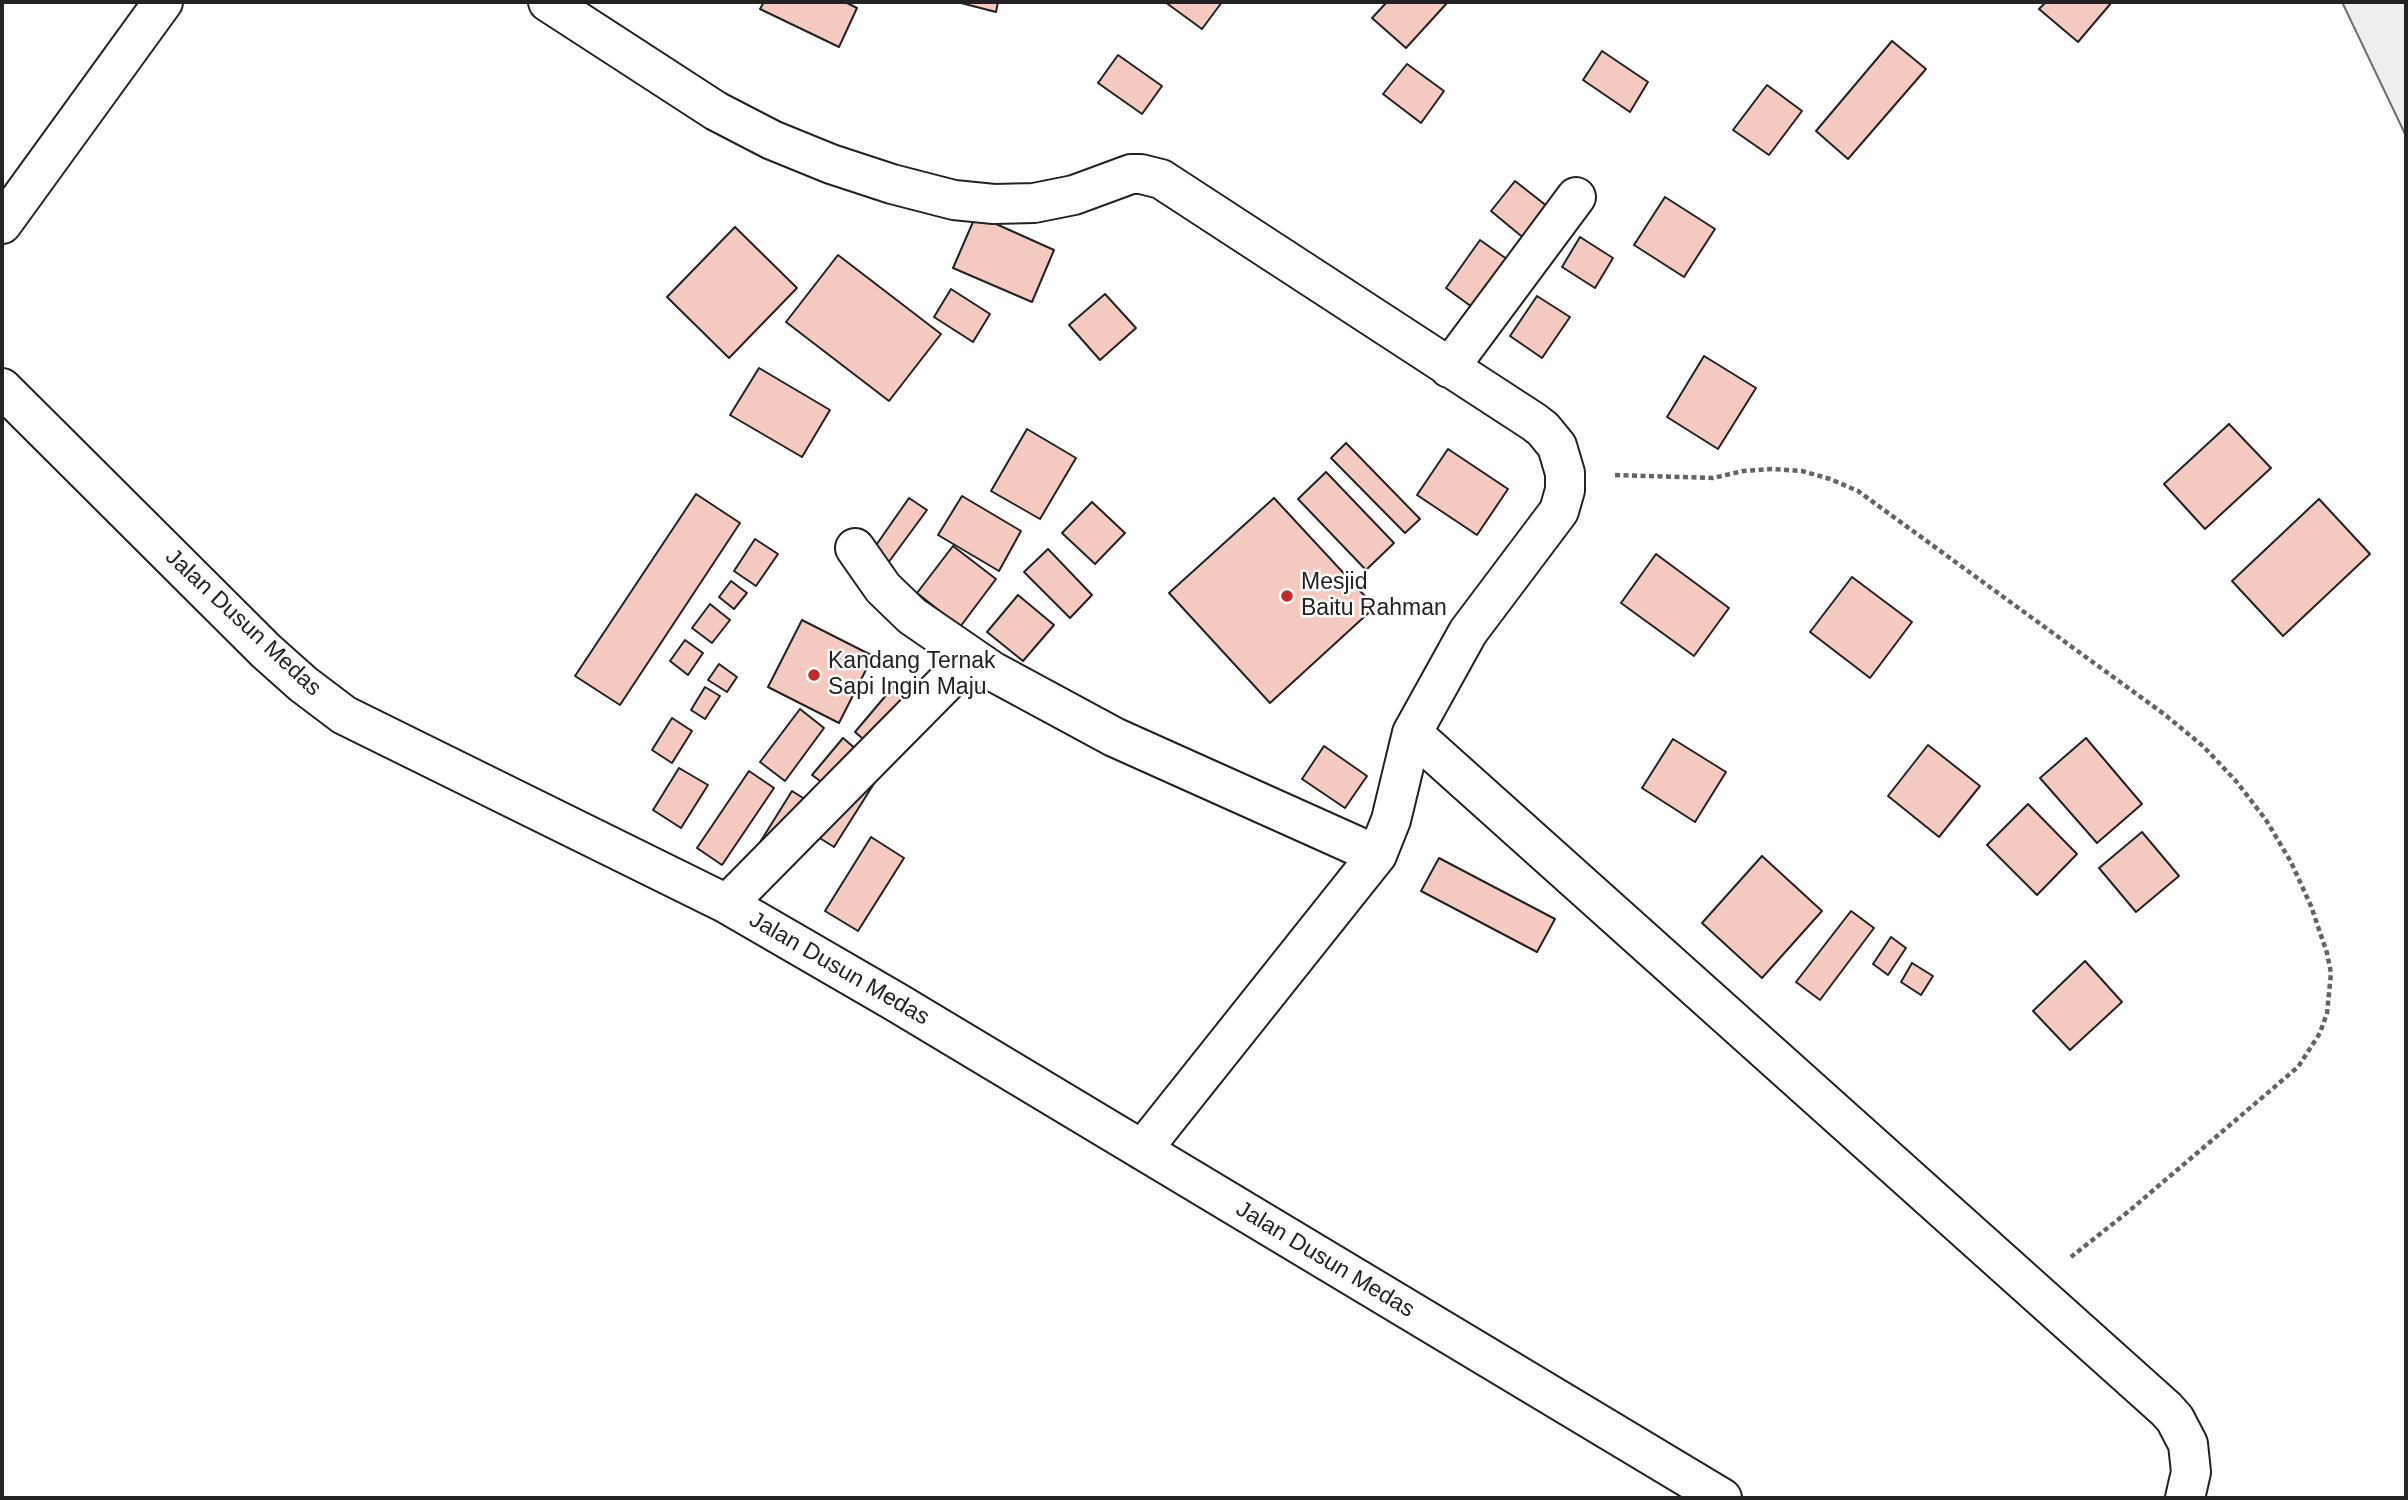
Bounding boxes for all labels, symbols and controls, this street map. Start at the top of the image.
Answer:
street label: Jalan Dusun Medas [159,544,327,702]
place label: Mesjid Baitu Rahman [1301,569,1447,623]
marker: Mesjid Baitu Rahman [1279,588,1295,604]
place label: Kandang Ternak Sapi Ingin Maju [828,648,996,702]
marker: Kandang Ternak Sapi Ingin Maju [806,667,822,683]
street label: Jalan Dusun Medas [744,906,934,1032]
street label: Jalan Dusun Medas [1231,1196,1419,1324]

